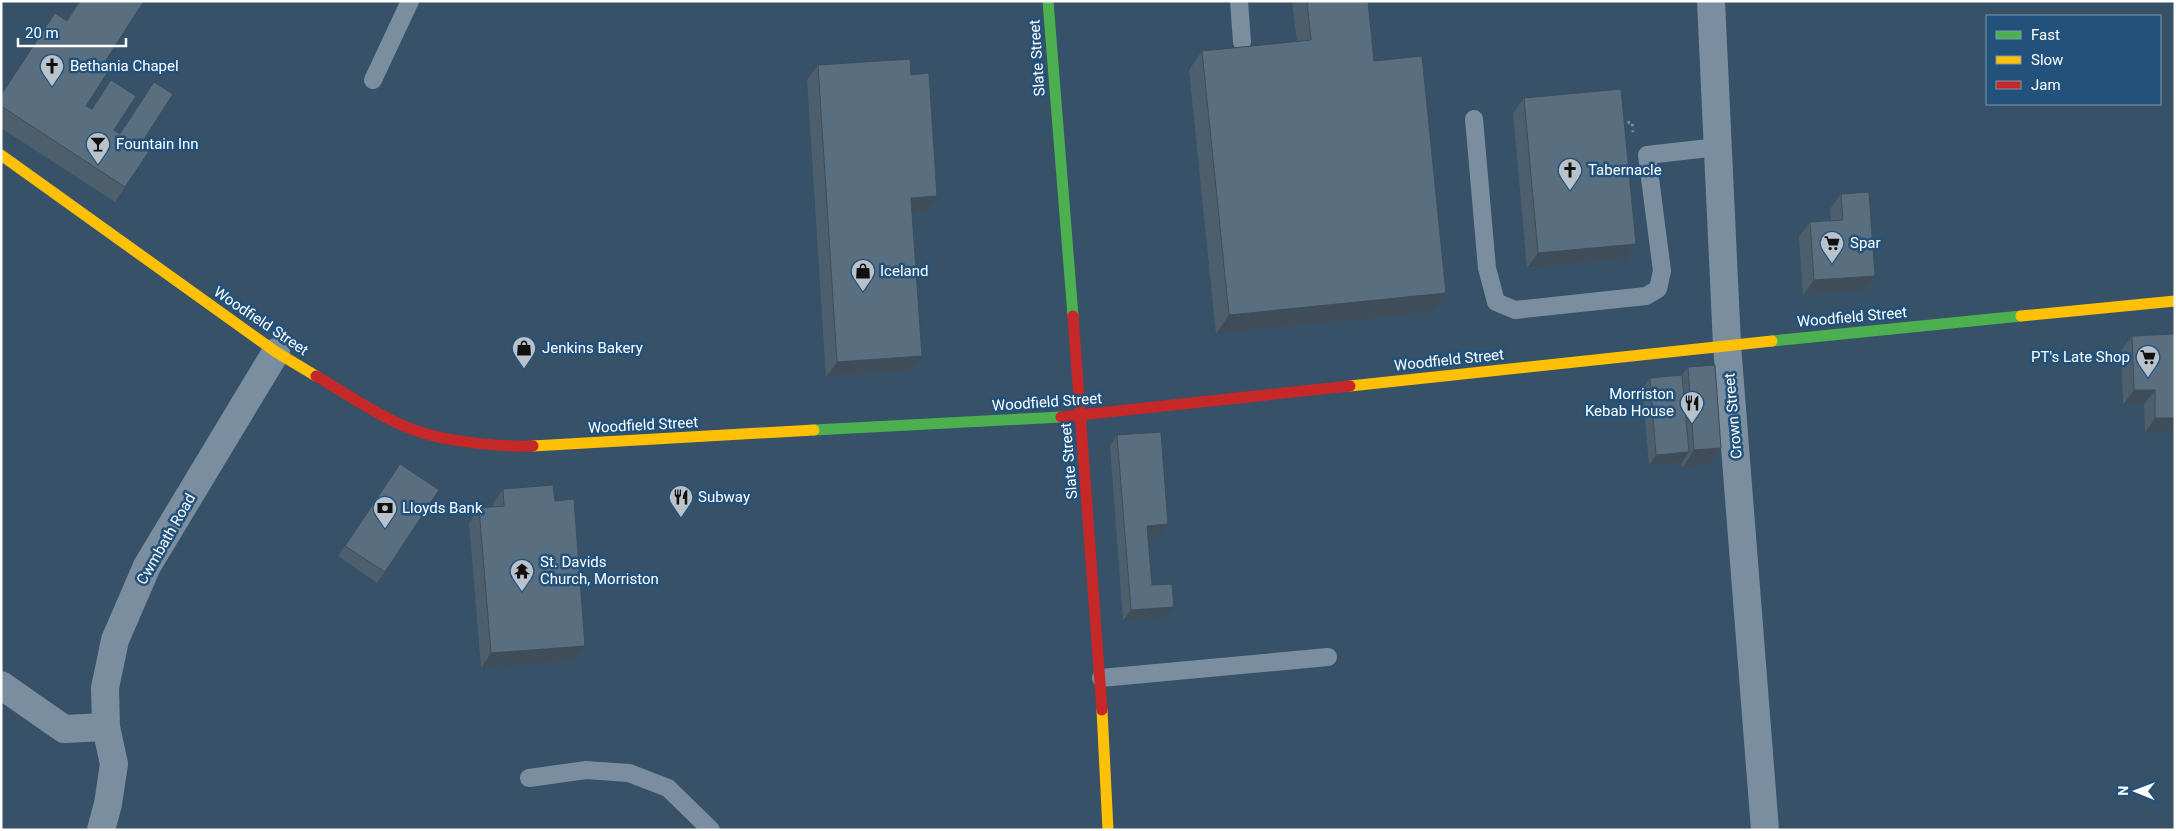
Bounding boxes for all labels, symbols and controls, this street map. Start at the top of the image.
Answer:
scale bar [18,15,125,47]
legend [1986,15,2161,105]
street label: Slate Street [1025,19,1049,97]
text: 20 m [25,24,59,42]
text: Fast [2031,26,2060,44]
text: Slow [2031,51,2063,69]
church icon: Bethania Chapel [39,53,65,87]
place label: Bethania Chapel [70,57,179,75]
text: Jam [2031,76,2061,94]
bar icon: Fountain Inn [85,131,111,165]
place label: Fountain Inn [116,135,199,153]
church icon: Tabernacle [1557,157,1583,191]
place label: Tabernacle [1588,161,1662,179]
supermarket icon: Spar [1819,230,1845,264]
place label: Spar [1850,234,1881,252]
shop icon: Iceland [850,258,876,292]
place label: Iceland [880,262,928,280]
street label: Woodfield Street [210,283,312,359]
street label: Woodfield Street [1796,303,1908,331]
shop icon: Jenkins Bakery [511,335,537,369]
place label: Jenkins Bakery [542,339,643,357]
supermarket icon: PT's Late Shop [2135,344,2161,378]
street label: Woodfield Street [1393,345,1505,375]
place label: PT's Late Shop [2031,348,2130,366]
street label: Crown Street [1720,372,1746,460]
place label: Morriston Kebab House [1585,385,1674,420]
street label: Woodfield Street [991,389,1103,415]
restaurant icon: Morriston Kebab House [1679,390,1705,424]
street label: Woodfield Street [587,413,699,437]
street label: Slate Street [1057,422,1081,500]
restaurant icon: Subway [668,484,694,518]
place label: Subway [698,488,750,506]
street label: Cwmbath Road [133,490,199,588]
bank icon: Lloyds Bank [372,495,398,529]
place label: Lloyds Bank [402,499,483,517]
place label: St. Davids Church, Morriston [540,553,659,588]
temple icon: St. Davids Church, Morriston [509,558,535,592]
north arrow [2111,766,2161,816]
text: N [2115,786,2131,796]

